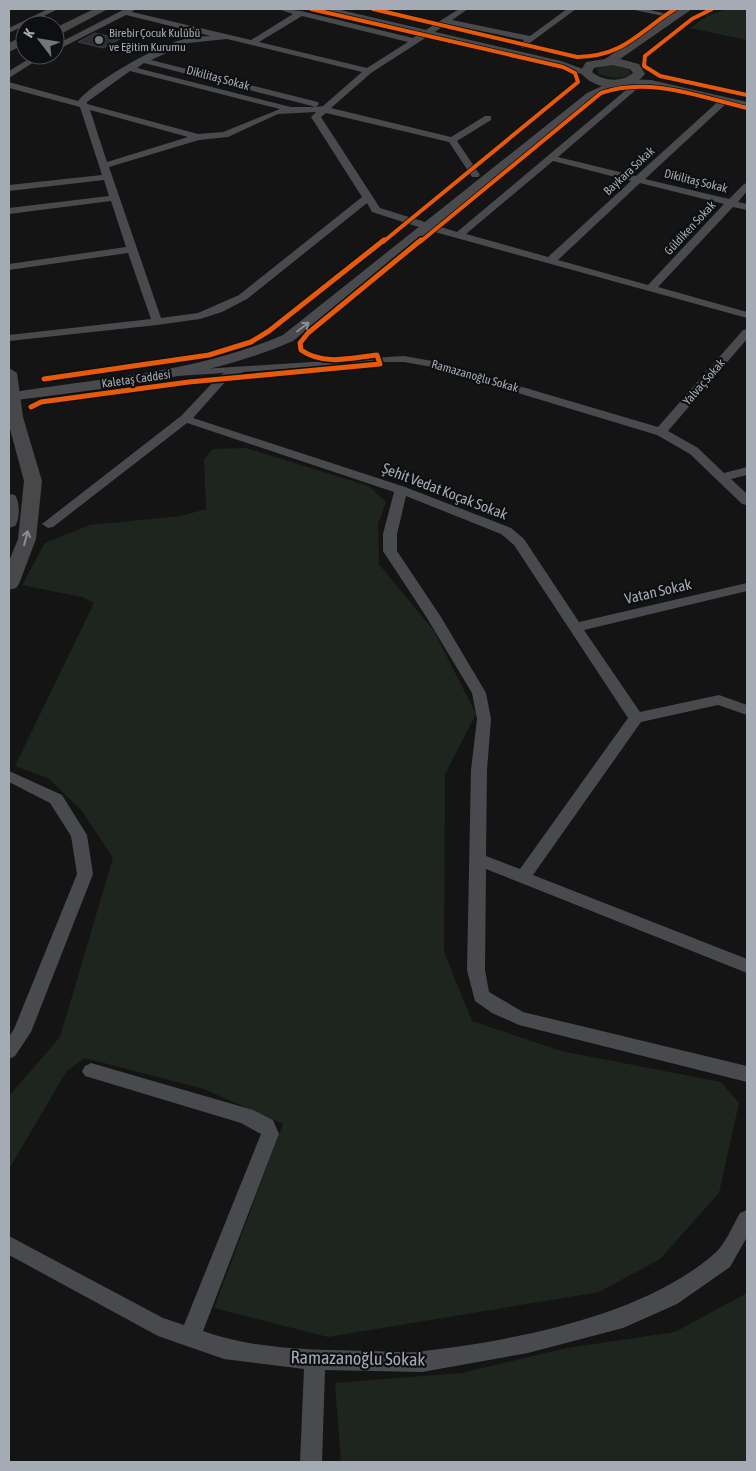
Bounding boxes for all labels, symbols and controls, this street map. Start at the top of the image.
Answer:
north arrow [15,15,65,65]
text: K [20,26,38,40]
place label: Birebir Çocuk Kulübü ve Eğitim Kurumu [109,26,200,54]
marker: Birebir Çocuk Kulübü ve Eğitim Kurumu [93,34,105,46]
street label: Dikilitaş Sokak [185,63,252,93]
street label: Baykara Sokak [601,143,658,198]
street label: Dikilitaş Sokak [663,166,730,196]
street label: Güldiken Sokak [662,198,719,258]
one-way arrow [296,322,309,333]
street label: Yalvaç Sokak [680,356,728,408]
street label: Ramazanoğlu Sokak [430,357,521,395]
street label: Kaletaş Caddesi [101,367,171,391]
street label: Şehit Vedat Koçak Sokak [380,459,511,523]
one-way arrow [22,531,31,547]
street label: Vatan Sokak [623,575,693,607]
street label: Ramazanoğlu Sokak [291,1346,426,1370]

